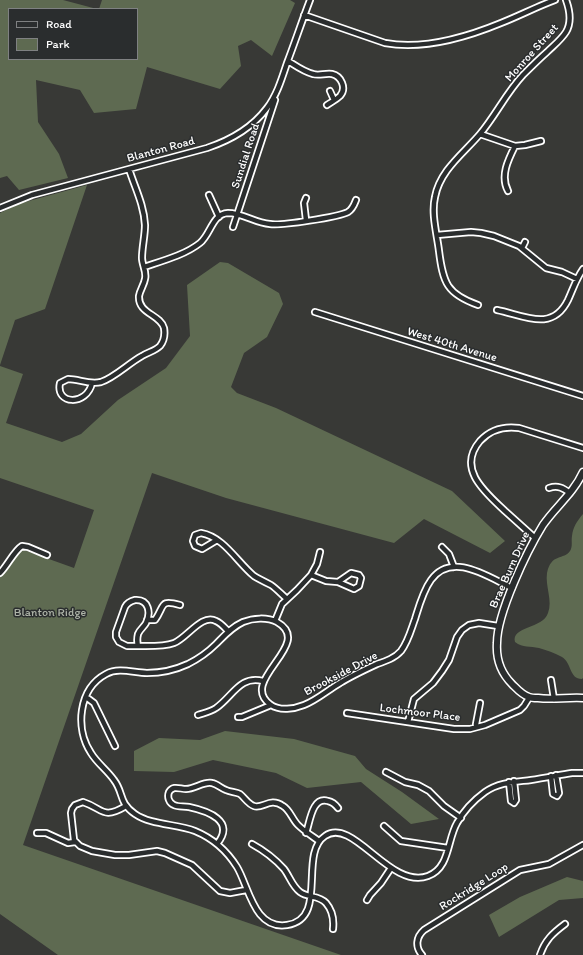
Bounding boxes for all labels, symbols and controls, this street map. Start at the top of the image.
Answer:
legend [8,8,138,60]
text: Road [46,17,72,31]
street label: Monroe Street [502,21,562,85]
text: Park [46,37,70,51]
street label: Sundial Road [229,122,263,190]
street label: Blanton Road [125,134,197,166]
street label: West 40th Avenue [405,324,499,366]
street label: Brae Burn Drive [487,529,533,611]
park label: Blanton Ridge [14,606,86,620]
street label: Brookside Drive [302,649,380,699]
street label: Lochmoor Place [379,701,461,725]
street label: Rockridge Loop [437,860,511,914]

